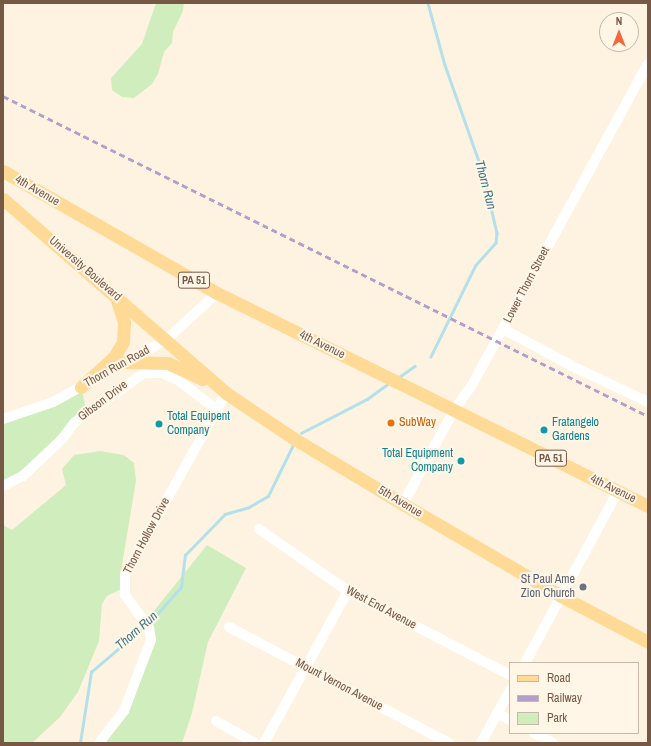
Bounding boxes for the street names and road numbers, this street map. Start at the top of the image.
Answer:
street label: 4th Avenue [12,172,62,210]
street label: University Boulevard [46,234,124,304]
street label: Lower Thorn Street [501,244,553,326]
road number: PA 51 [177,271,211,289]
street label: 4th Avenue [297,328,347,362]
street label: Thorn Run Road [82,343,152,391]
street label: Gibson Drive [76,378,130,424]
road number: PA 51 [534,449,568,467]
street label: 4th Avenue [588,472,638,506]
street label: 5th Avenue [375,483,425,521]
street label: Thorn Hollow Drive [121,495,173,577]
street label: West End Avenue [343,583,419,633]
street label: Mount Vernon Avenue [293,656,385,714]

